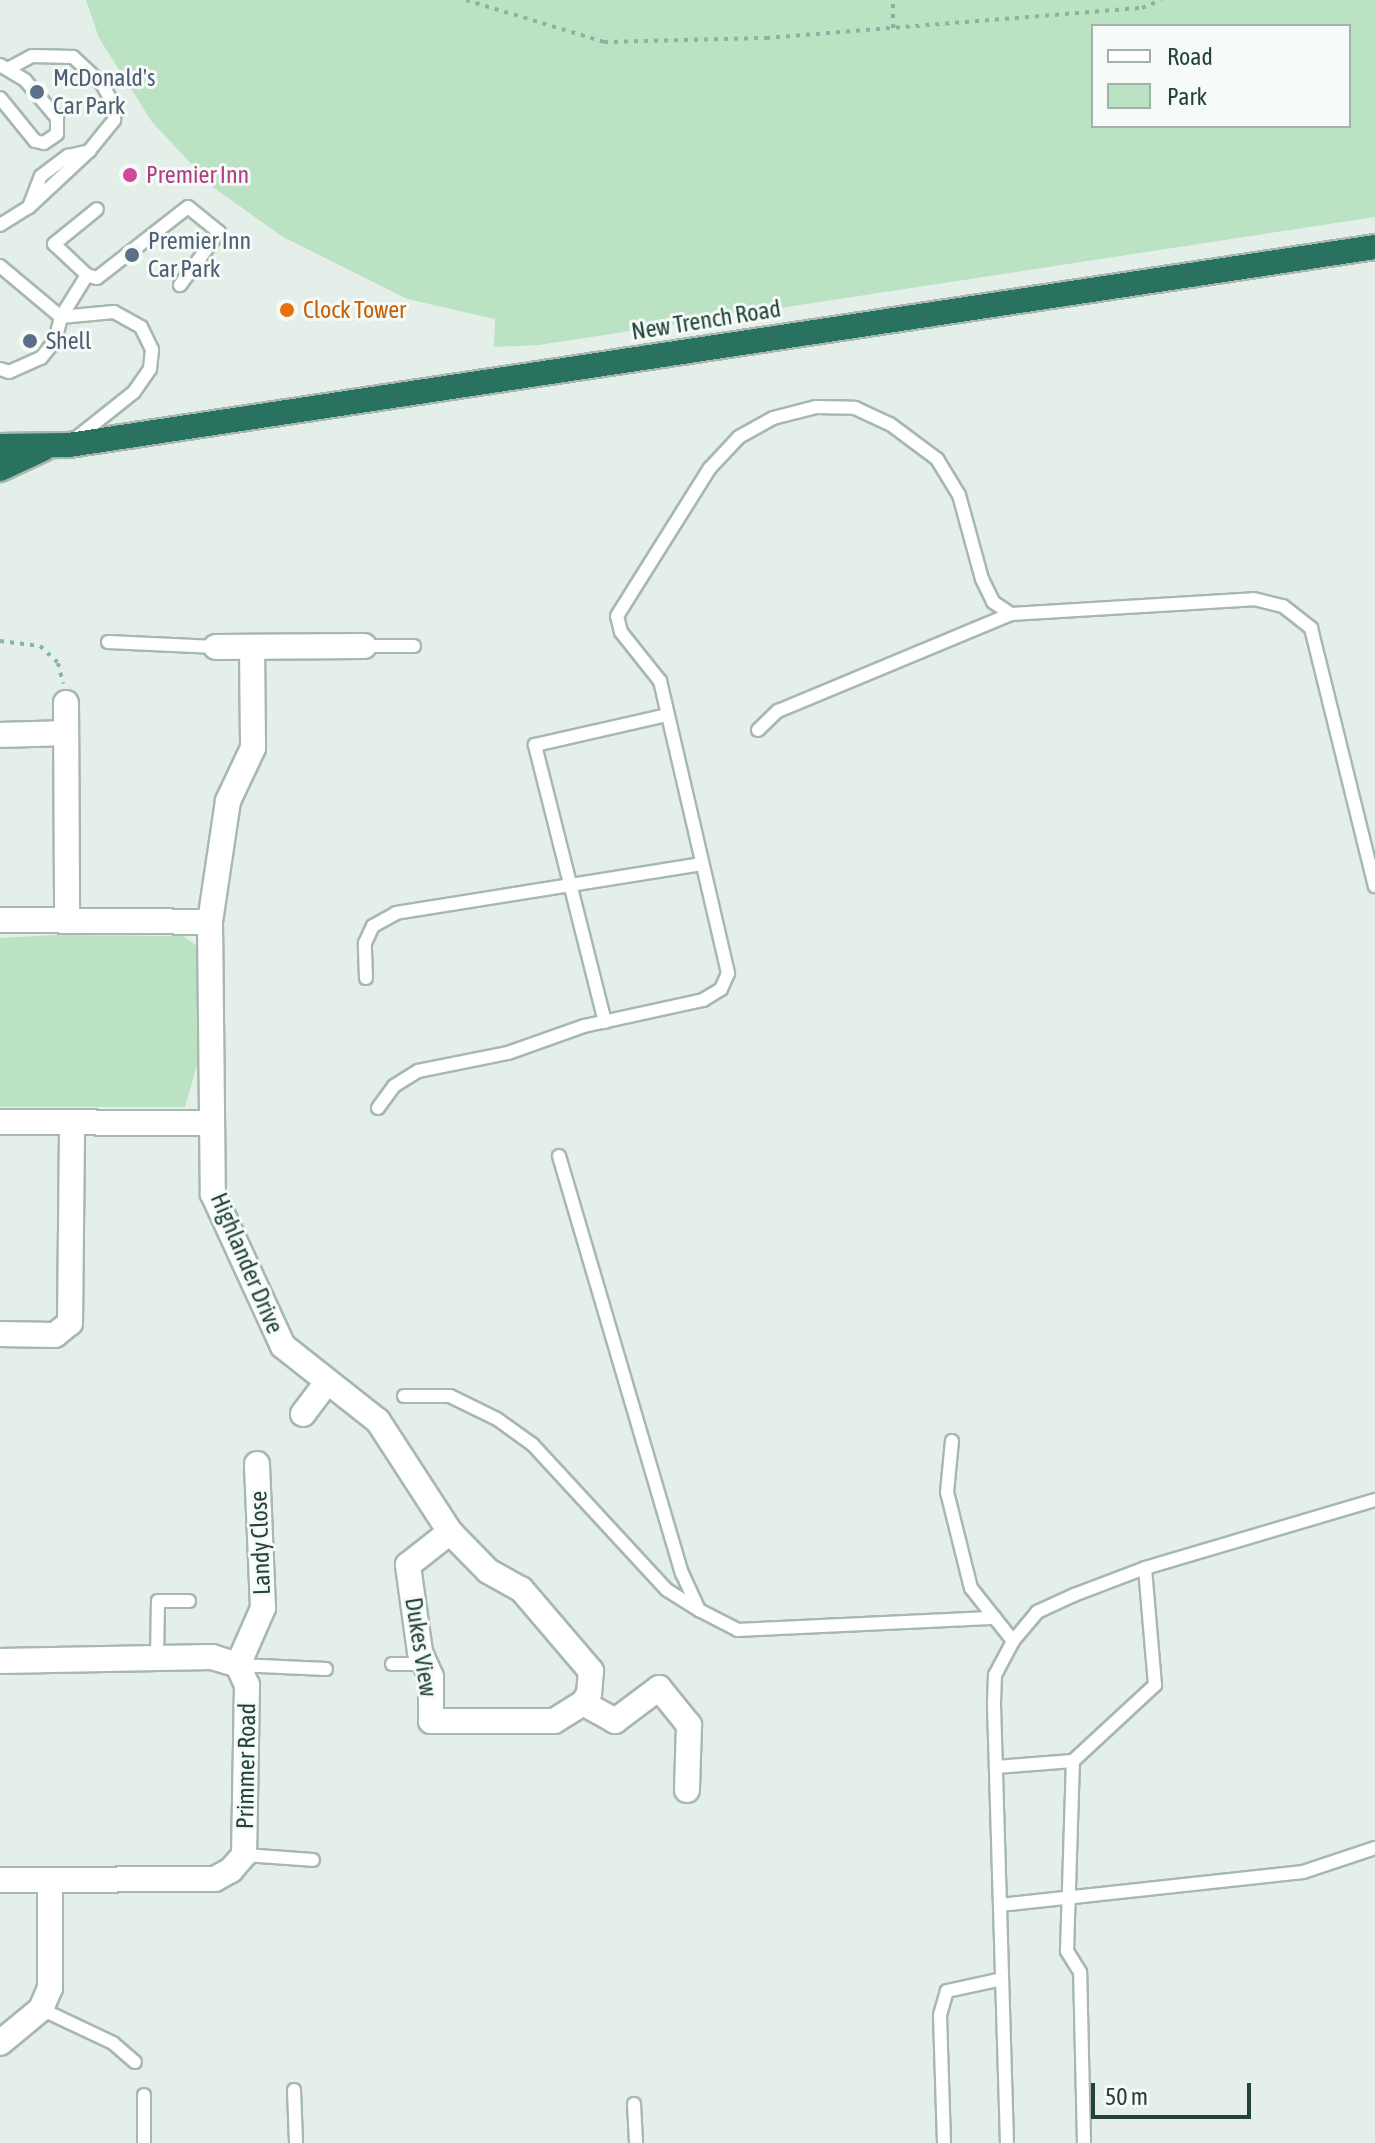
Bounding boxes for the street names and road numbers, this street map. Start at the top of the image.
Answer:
street label: New Trench Road [629,294,783,346]
street label: Highlander Drive [204,1188,290,1338]
street label: Landy Close [244,1490,276,1596]
street label: Dukes View [399,1595,443,1699]
street label: Primmer Road [231,1703,261,1829]

